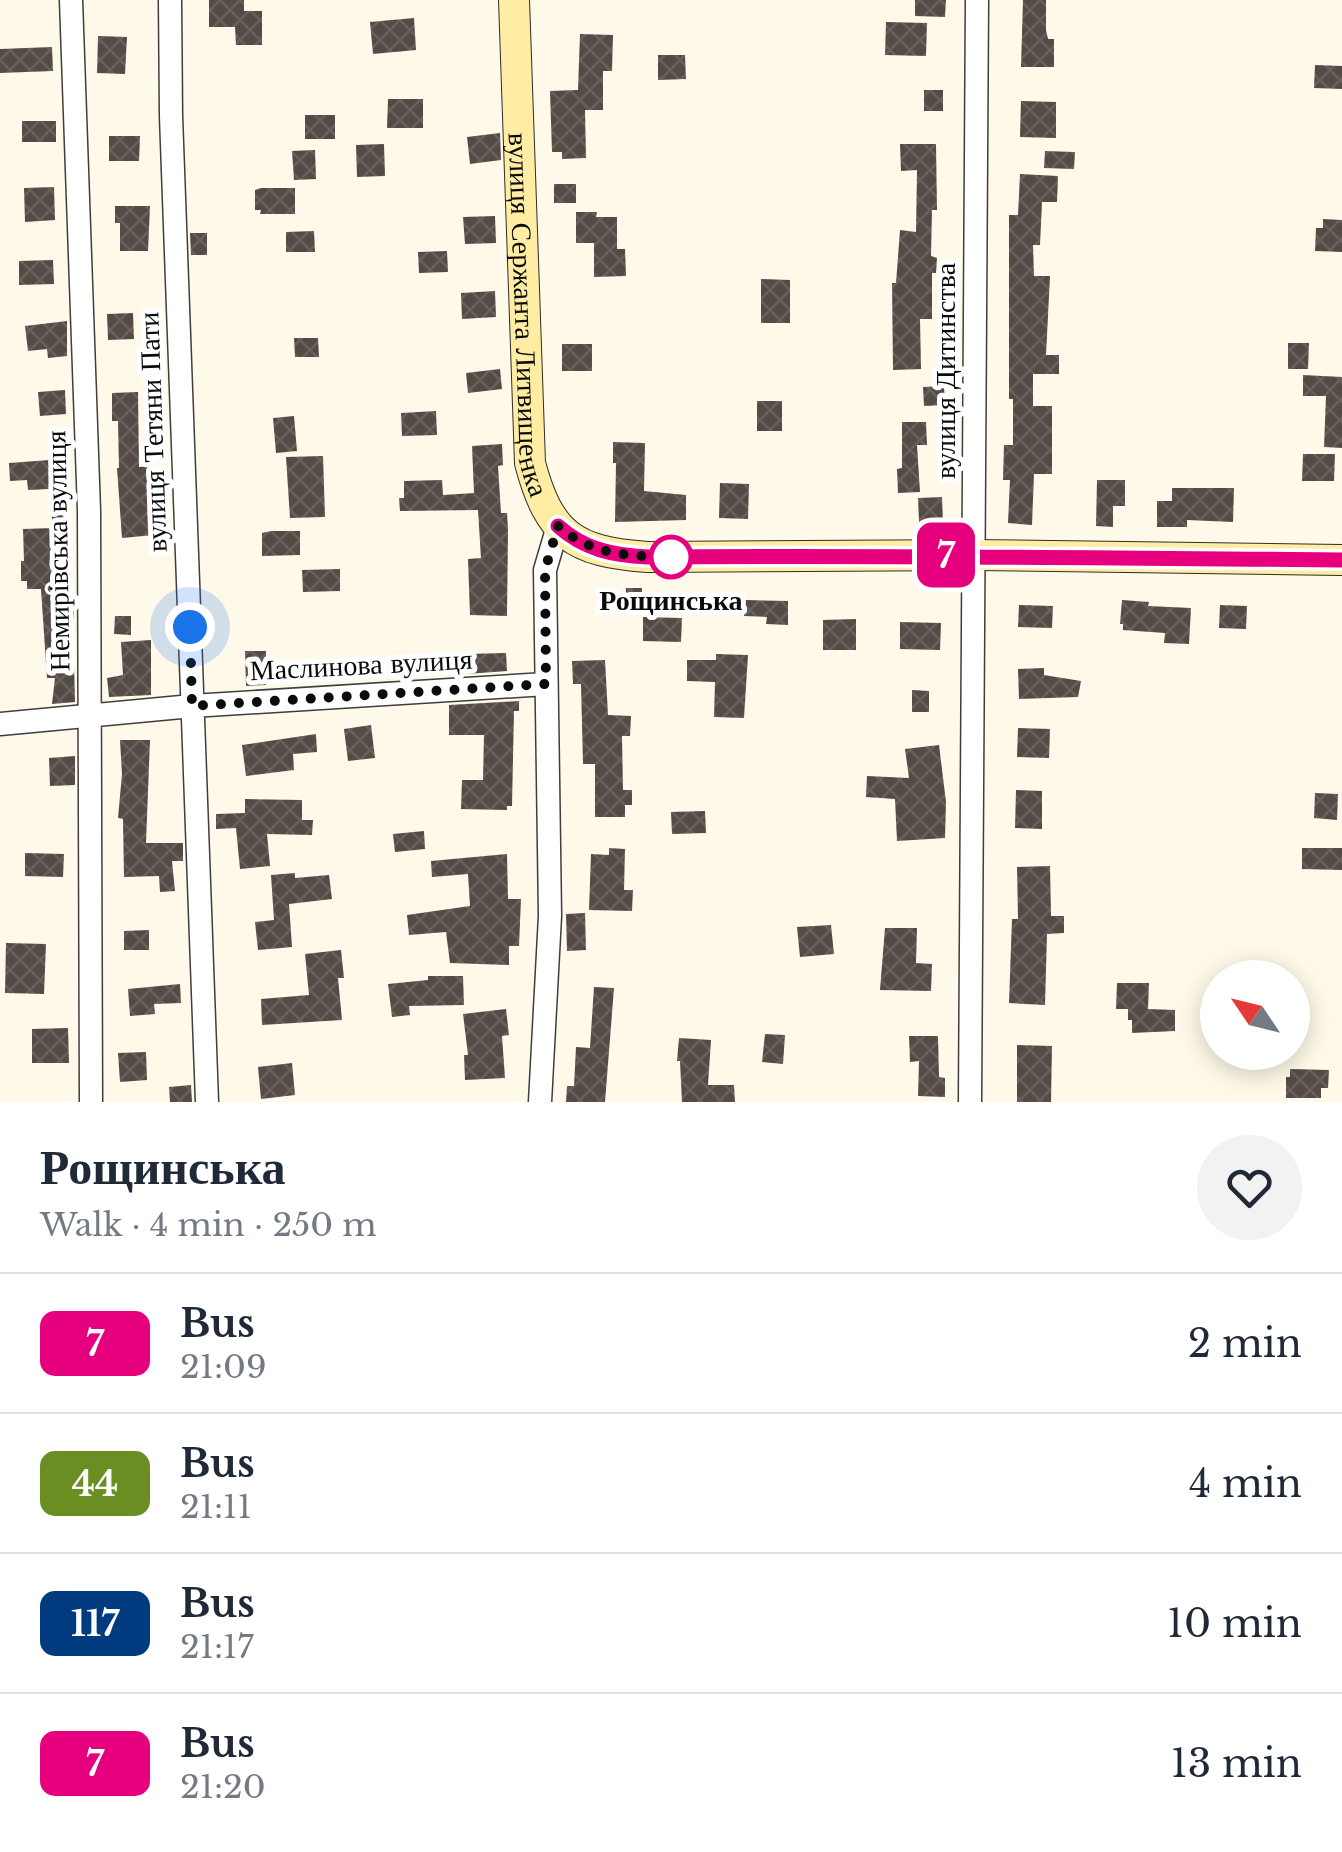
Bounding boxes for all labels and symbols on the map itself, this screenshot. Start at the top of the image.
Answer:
street label: вулиця Сержанта Литвищенка [501,132,557,502]
street label: вулиця Дитинства [928,262,963,479]
street label: вулиця Тетяни Пати [131,311,175,553]
street label: Немирівська вулиця [38,430,78,672]
line badge: 7 [914,522,978,588]
marker: Рощинська [650,536,692,578]
place label: Рощинська [599,583,743,618]
your location [165,602,215,652]
street label: Маслинова вулиця [249,642,473,688]
north arrow [1200,960,1310,1070]

